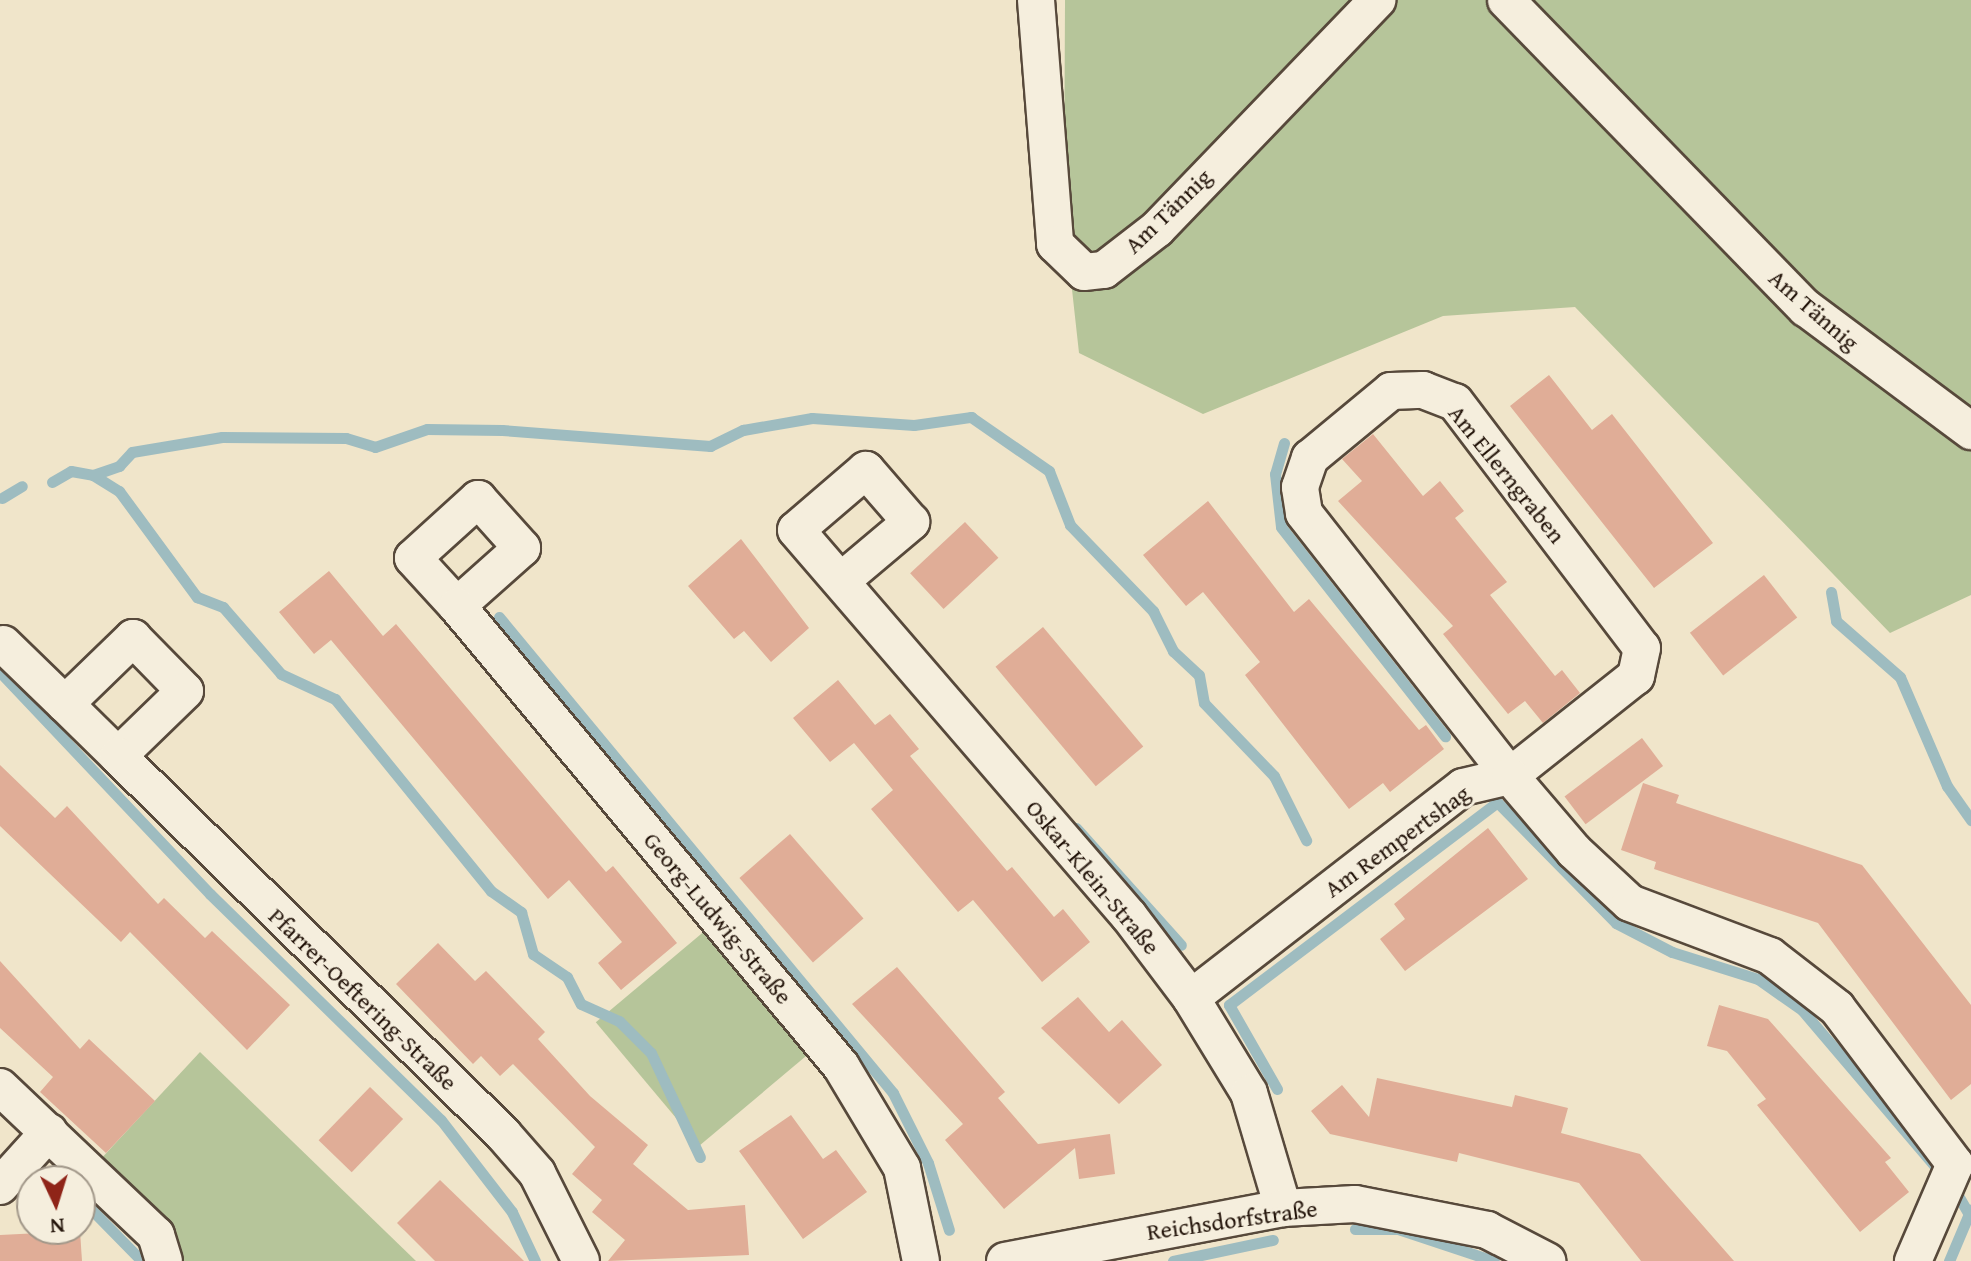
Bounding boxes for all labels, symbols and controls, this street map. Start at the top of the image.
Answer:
street label: Am Tännig [1118,162,1218,260]
street label: Am Tännig [1763,263,1865,357]
street label: Am Ellerngraben [1442,399,1572,549]
street label: Am Rempertshag [1319,779,1475,903]
street label: Oskar-Klein-Straße [1020,794,1166,960]
street label: Georg-Ludwig-Straße [638,826,798,1010]
street label: Pfarrer-Oeftering-Straße [263,902,463,1096]
north arrow [16,1165,96,1245]
street label: Reichsdorfstraße [1145,1194,1319,1246]
text: N [49,1210,66,1243]

